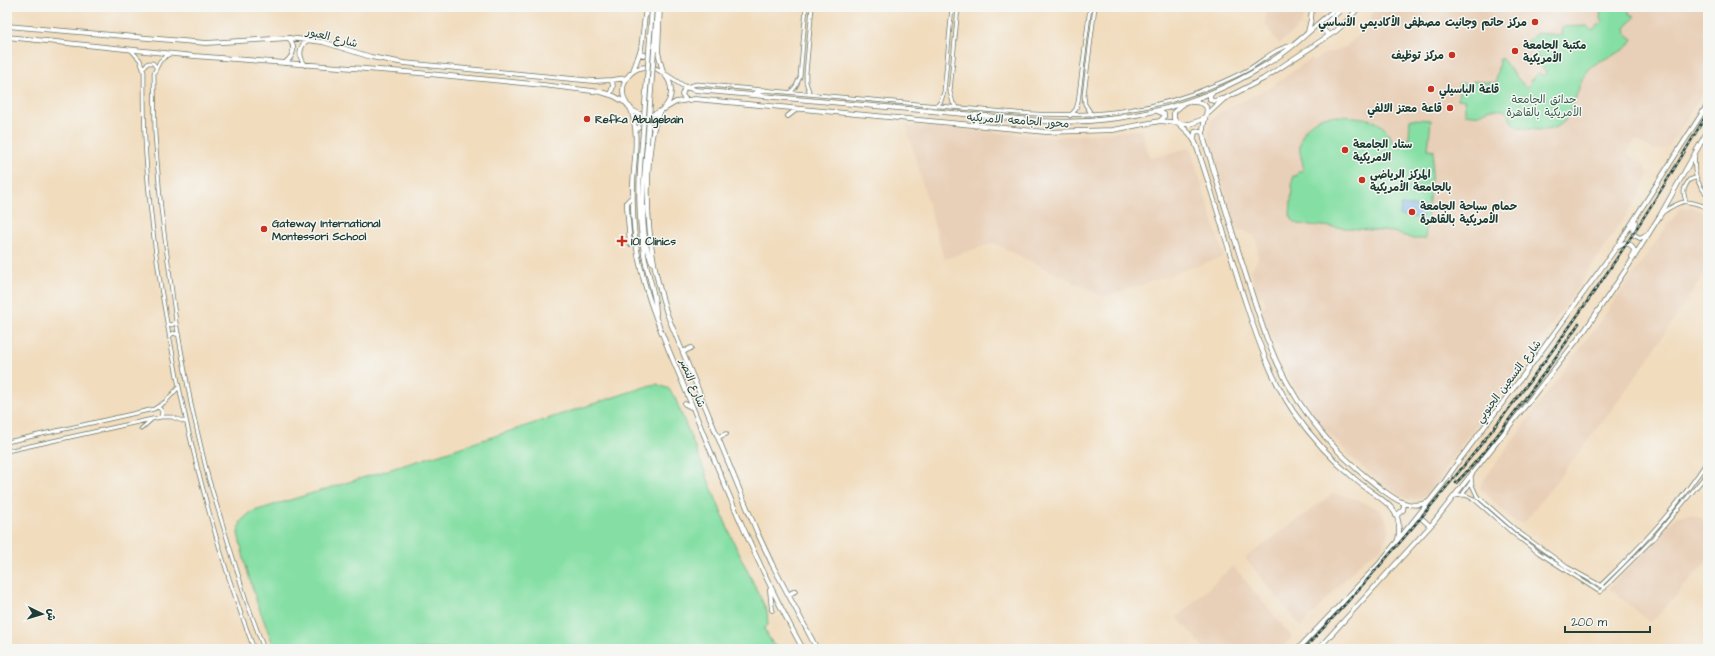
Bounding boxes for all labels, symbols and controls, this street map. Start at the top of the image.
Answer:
place label: مركز حاتم وجانيت مصطفى الأكاديمي الأساسي [1318,15,1527,32]
marker: مركز حاتم وجانيت مصطفى الأكاديمي الأساسي [1530,17,1540,27]
street label: شارع العبور [303,24,359,52]
place label: مكتبة الجامعة الأمريكية [1523,38,1586,66]
marker: مكتبة الجامعة الأمريكية [1510,46,1520,56]
place label: مركز توظيف [1391,48,1444,63]
marker: مركز توظيف [1447,50,1457,60]
place label: قاعة الباسيلي [1439,82,1499,99]
marker: قاعة الباسيلي [1426,84,1436,94]
park label: حدائق الجامعة الأمريكية بالقاهرة [1506,92,1582,120]
place label: قاعة معتز الالفي [1367,101,1442,118]
marker: قاعة معتز الالفي [1445,103,1455,113]
street label: محور الجامعه الامريكيه [966,109,1070,132]
place label: Refka Abulgebain [595,112,684,129]
marker: Refka Abulgebain [582,114,592,124]
place label: ستاد الجامعة الامريكية [1353,137,1412,165]
marker: ستاد الجامعة الامريكية [1340,145,1350,155]
place label: المركز الرياضي بالجامعة الأمريكية [1370,167,1451,195]
marker: المركز الرياضي بالجامعة الأمريكية [1357,175,1367,185]
place label: حمام سباحة الجامعة الأمريكية بالقاهرة [1420,199,1517,227]
marker: حمام سباحة الجامعة الأمريكية بالقاهرة [1407,207,1417,217]
place label: Gateway International Montessori School [272,216,381,244]
marker: Gateway International Montessori School [259,224,269,234]
place label: 101 Clinics [631,234,676,249]
marker: 101 Clinics [616,235,628,247]
street label: شارع التسعين الجنوبي [1472,337,1547,428]
street label: شارع النصر [675,356,709,410]
north arrow [22,594,62,634]
text: ش [43,608,59,622]
scale bar [1565,608,1650,634]
text: 200 m [1571,614,1608,631]

